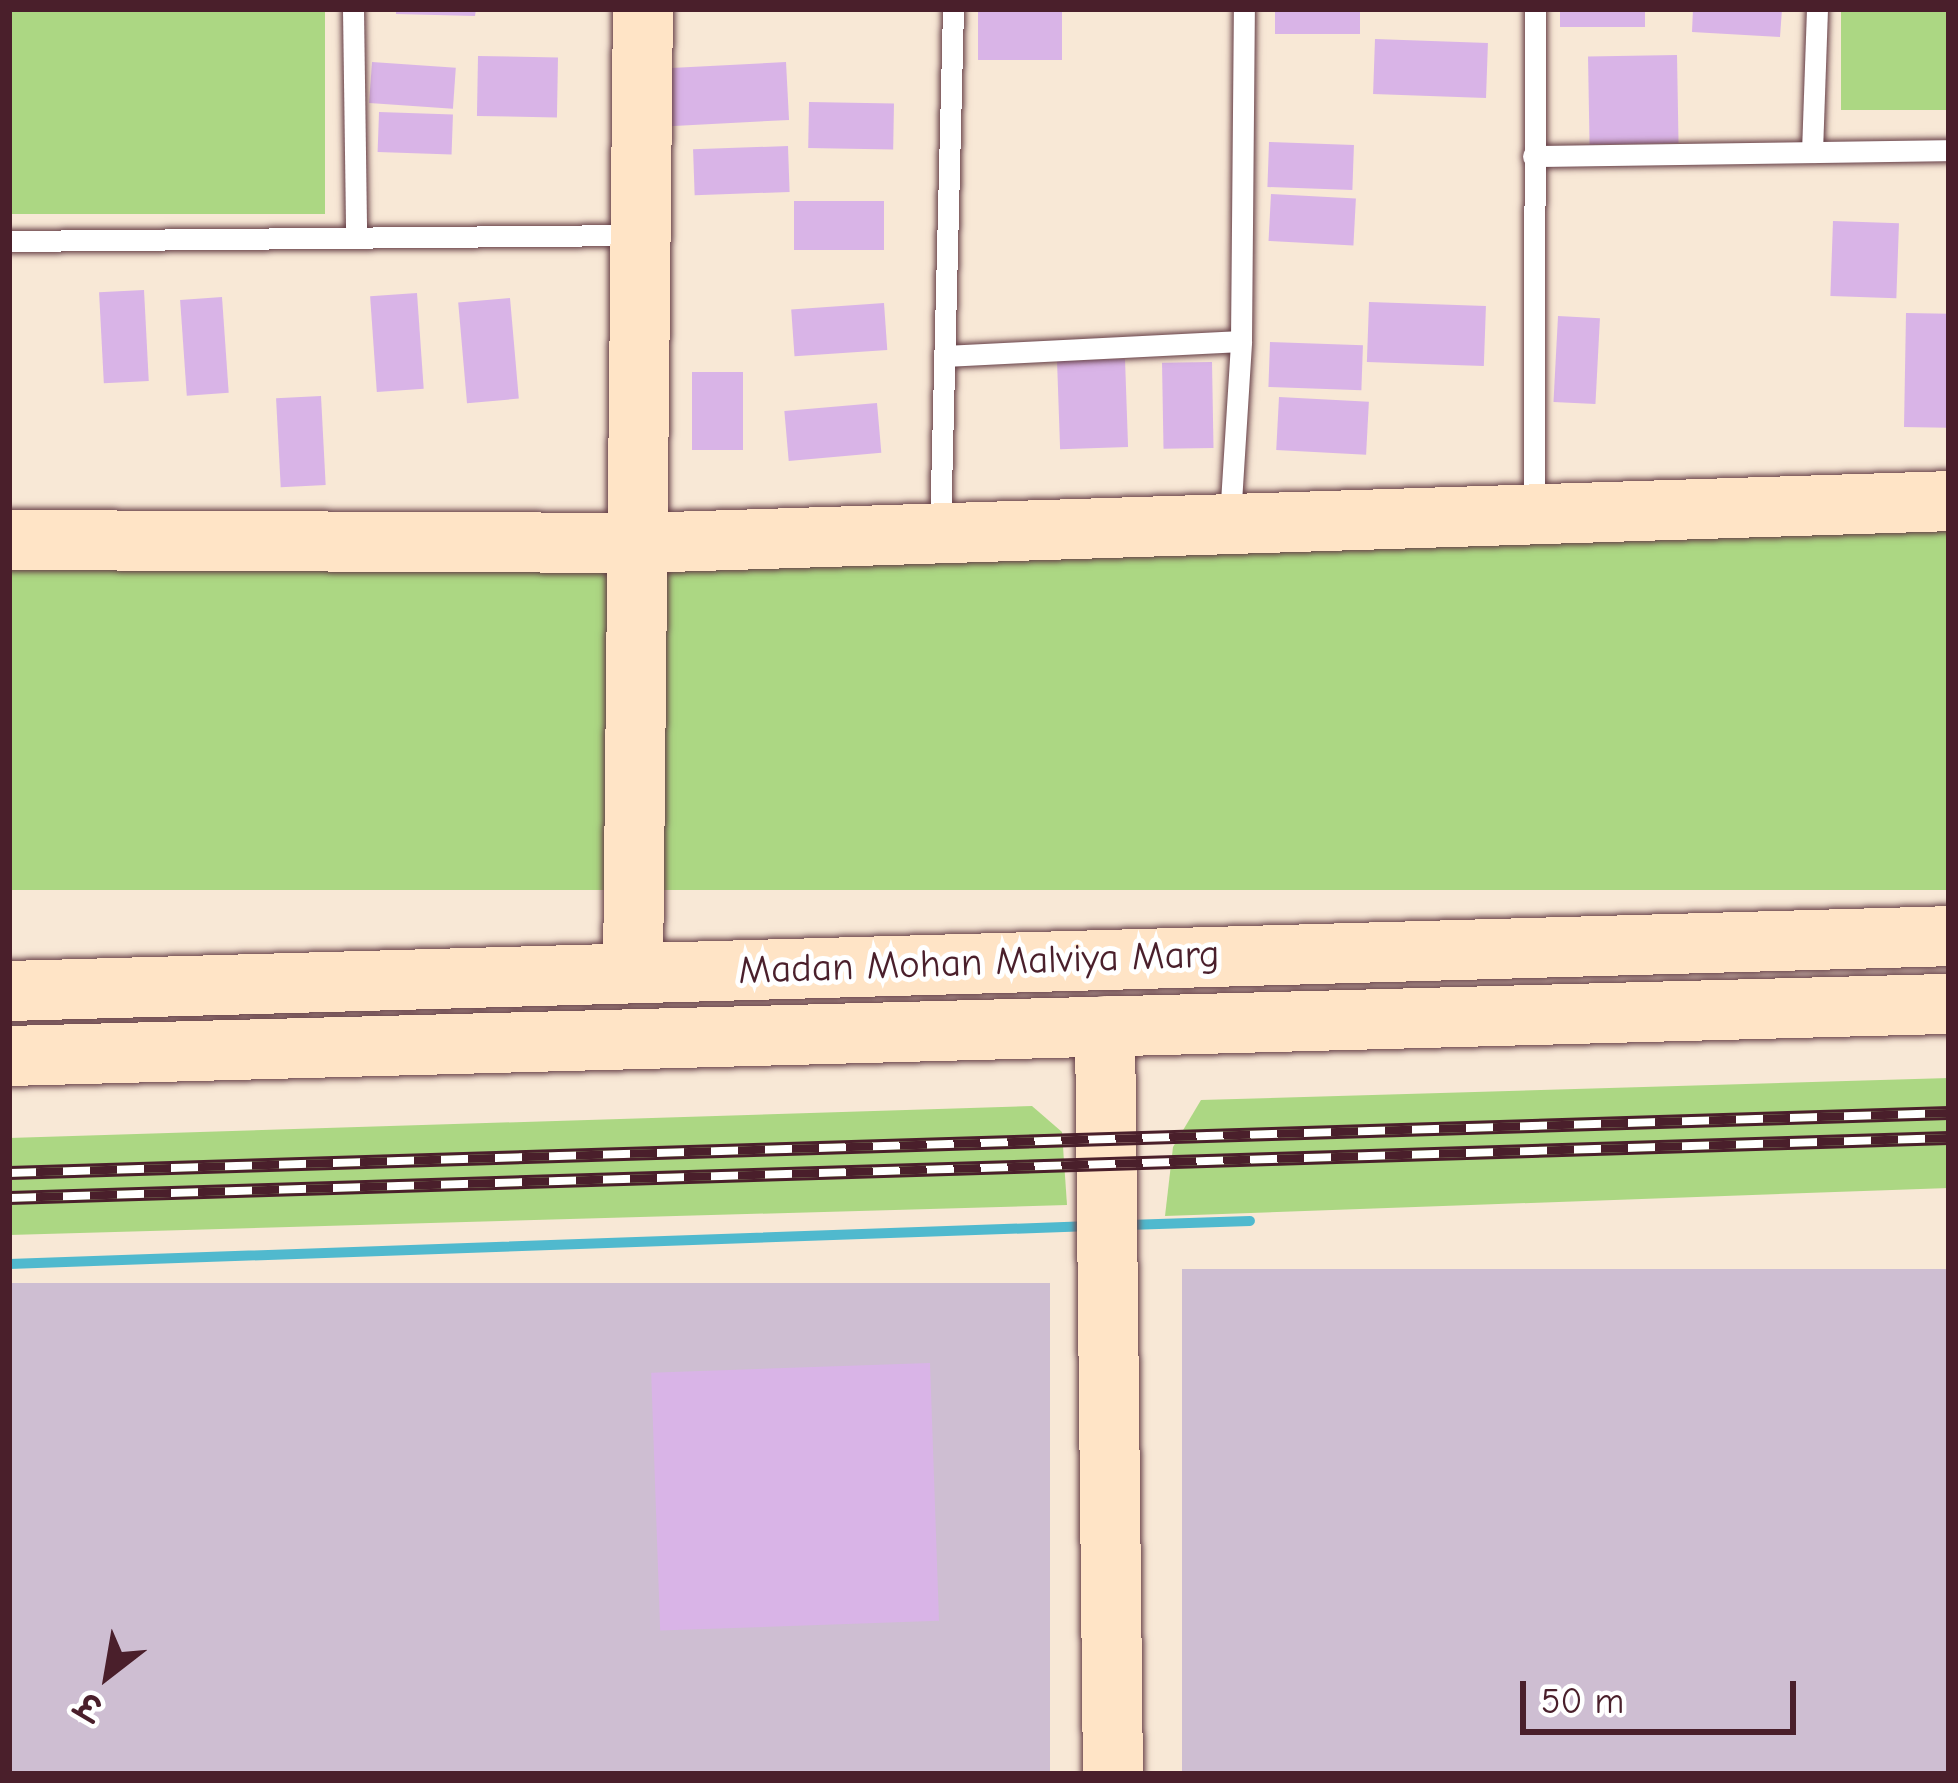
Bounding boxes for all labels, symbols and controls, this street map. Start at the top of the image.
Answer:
street label: Madan Mohan Malviya Marg [738,931,1220,995]
north arrow [48,1615,168,1735]
scale bar [1526,1657,1802,1731]
text: 50 m [1541,1681,1624,1722]
text: उ [70,1684,109,1728]

